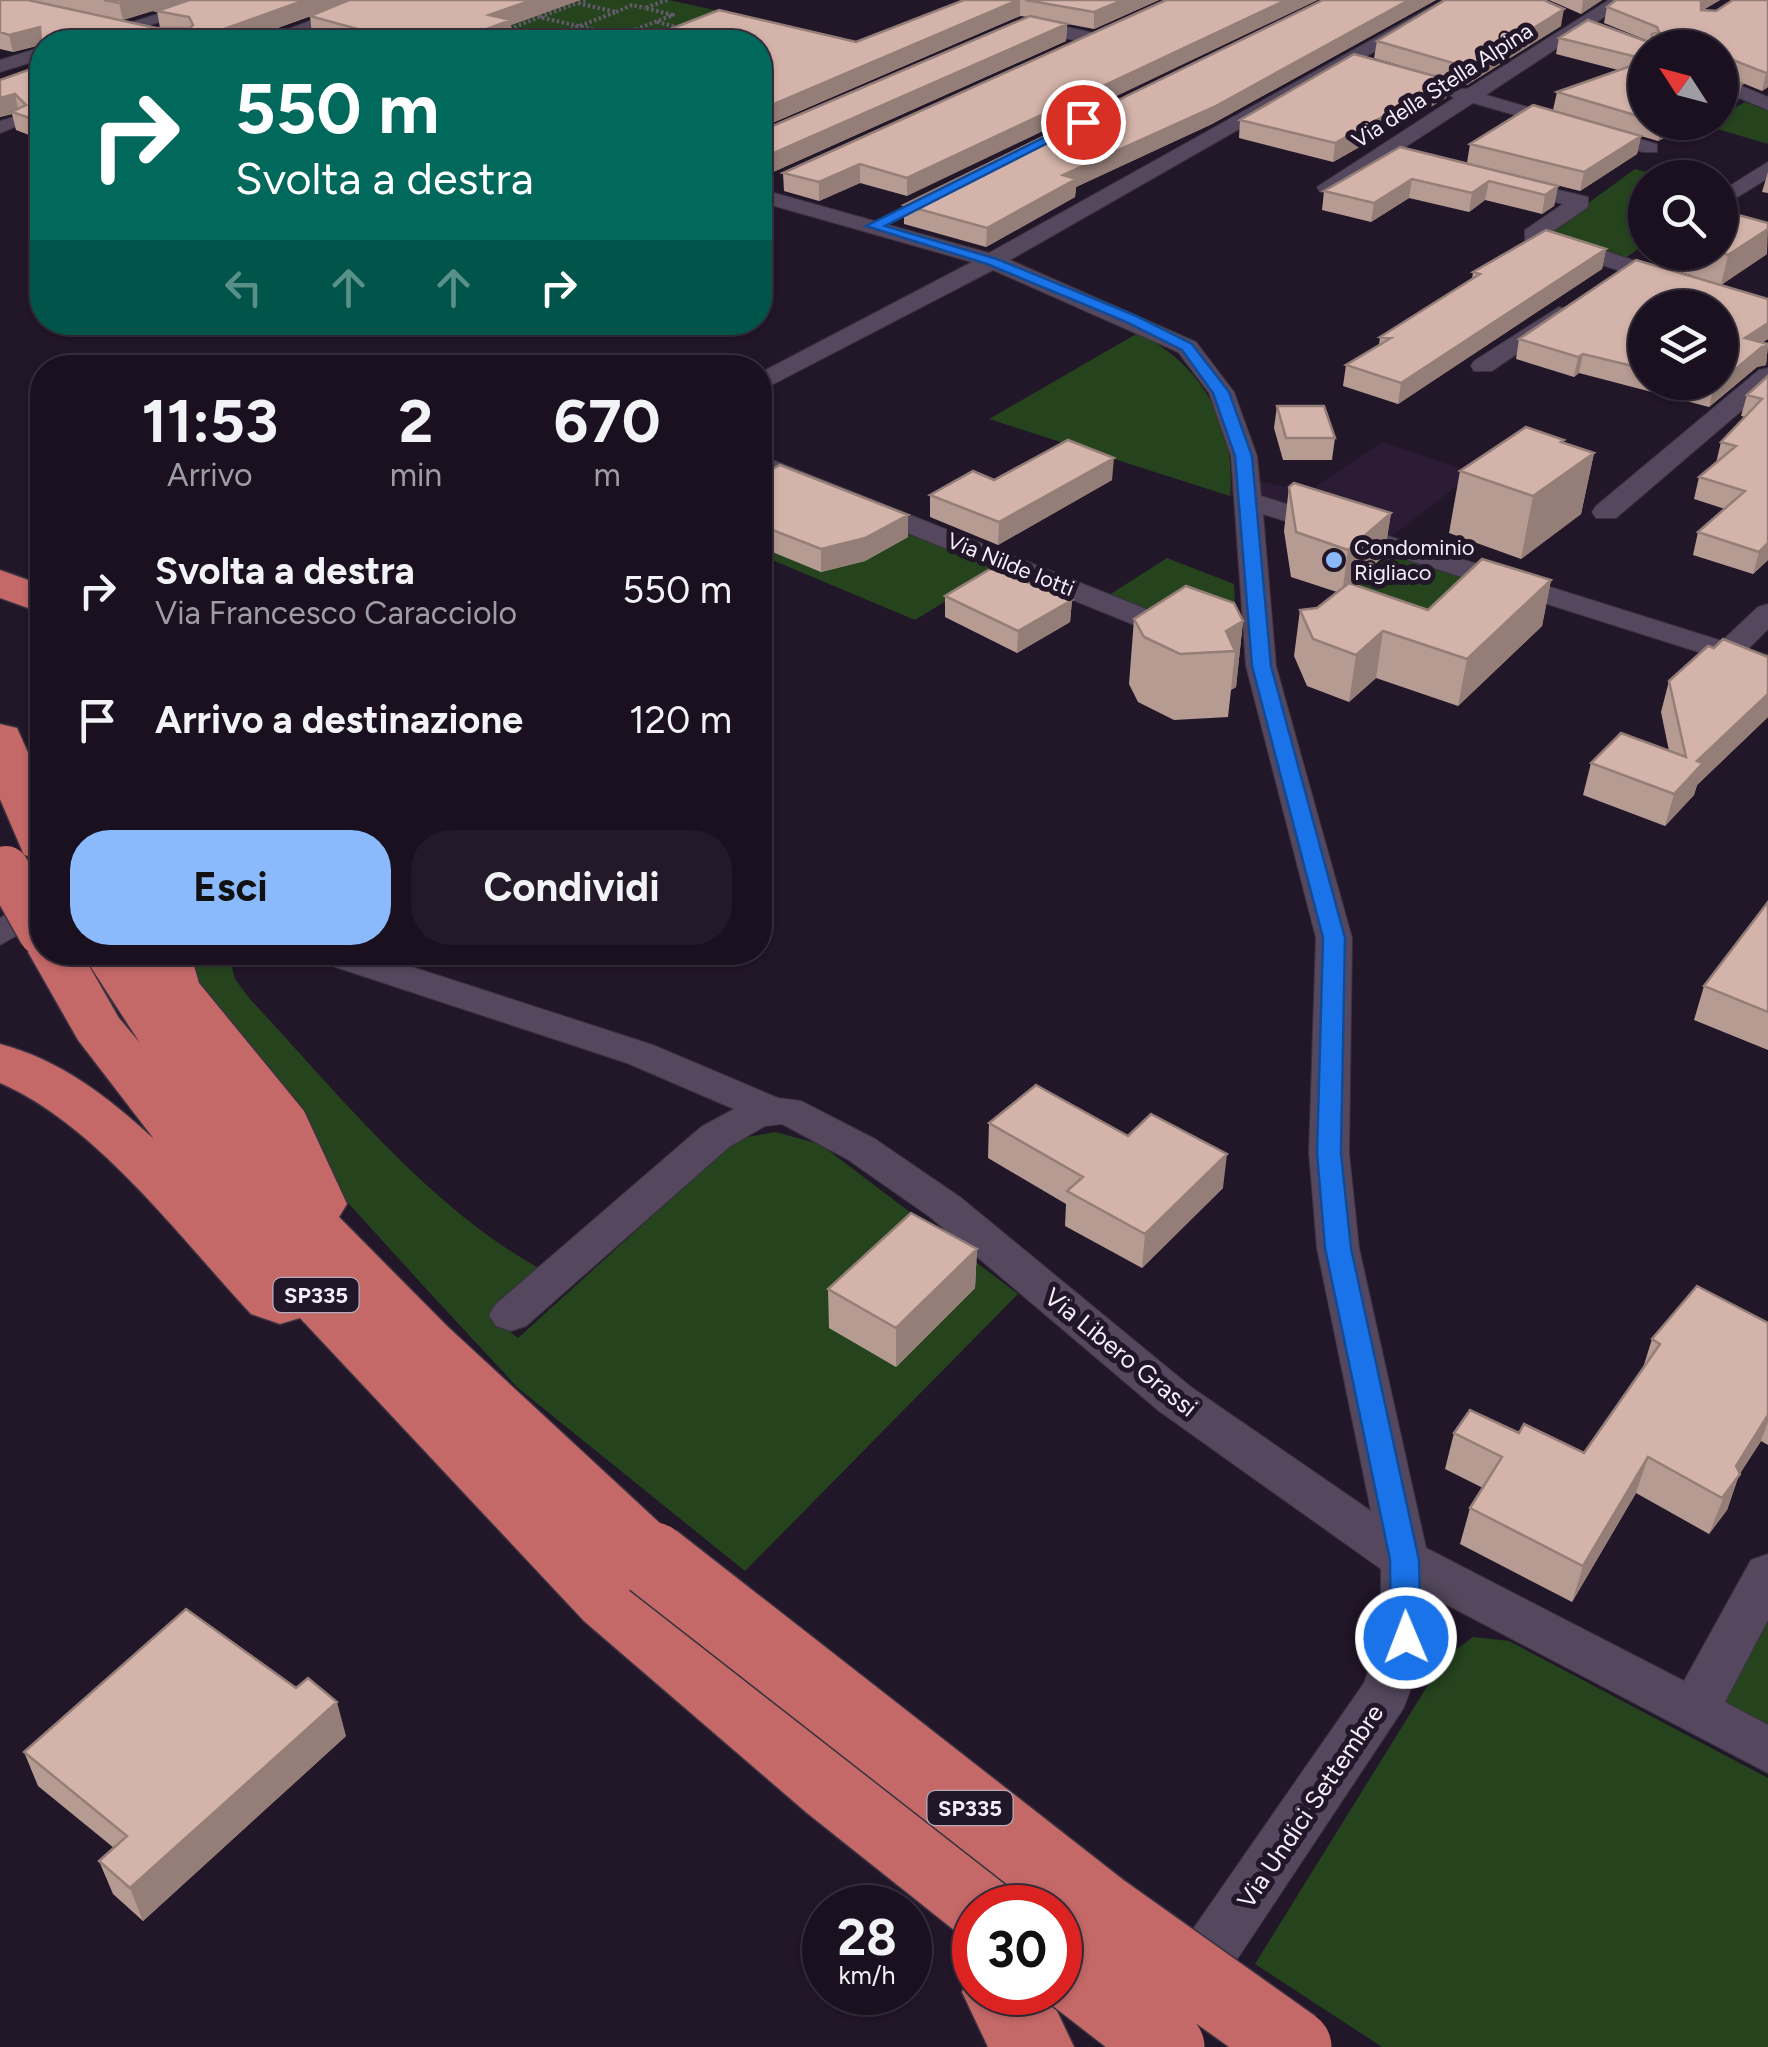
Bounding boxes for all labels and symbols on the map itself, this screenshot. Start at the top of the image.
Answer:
street label: Via della Stella Alpina [1347,17,1538,154]
north arrow [1628,30,1738,140]
pin [1041,80,1126,165]
street label: Via Nilde Iotti [943,527,1078,602]
place label: Condominio Rigliaco [1354,534,1475,586]
marker: Condominio Rigliaco [1323,549,1345,571]
road number: SP335 [274,1278,358,1312]
street label: Via Libero Grassi [1039,1281,1203,1423]
position arrow [1354,1586,1458,1690]
street label: Via Undici Settembre [1231,1698,1389,1914]
road number: SP335 [928,1791,1012,1825]
speed limit sign: 30 [952,1885,1082,2015]

